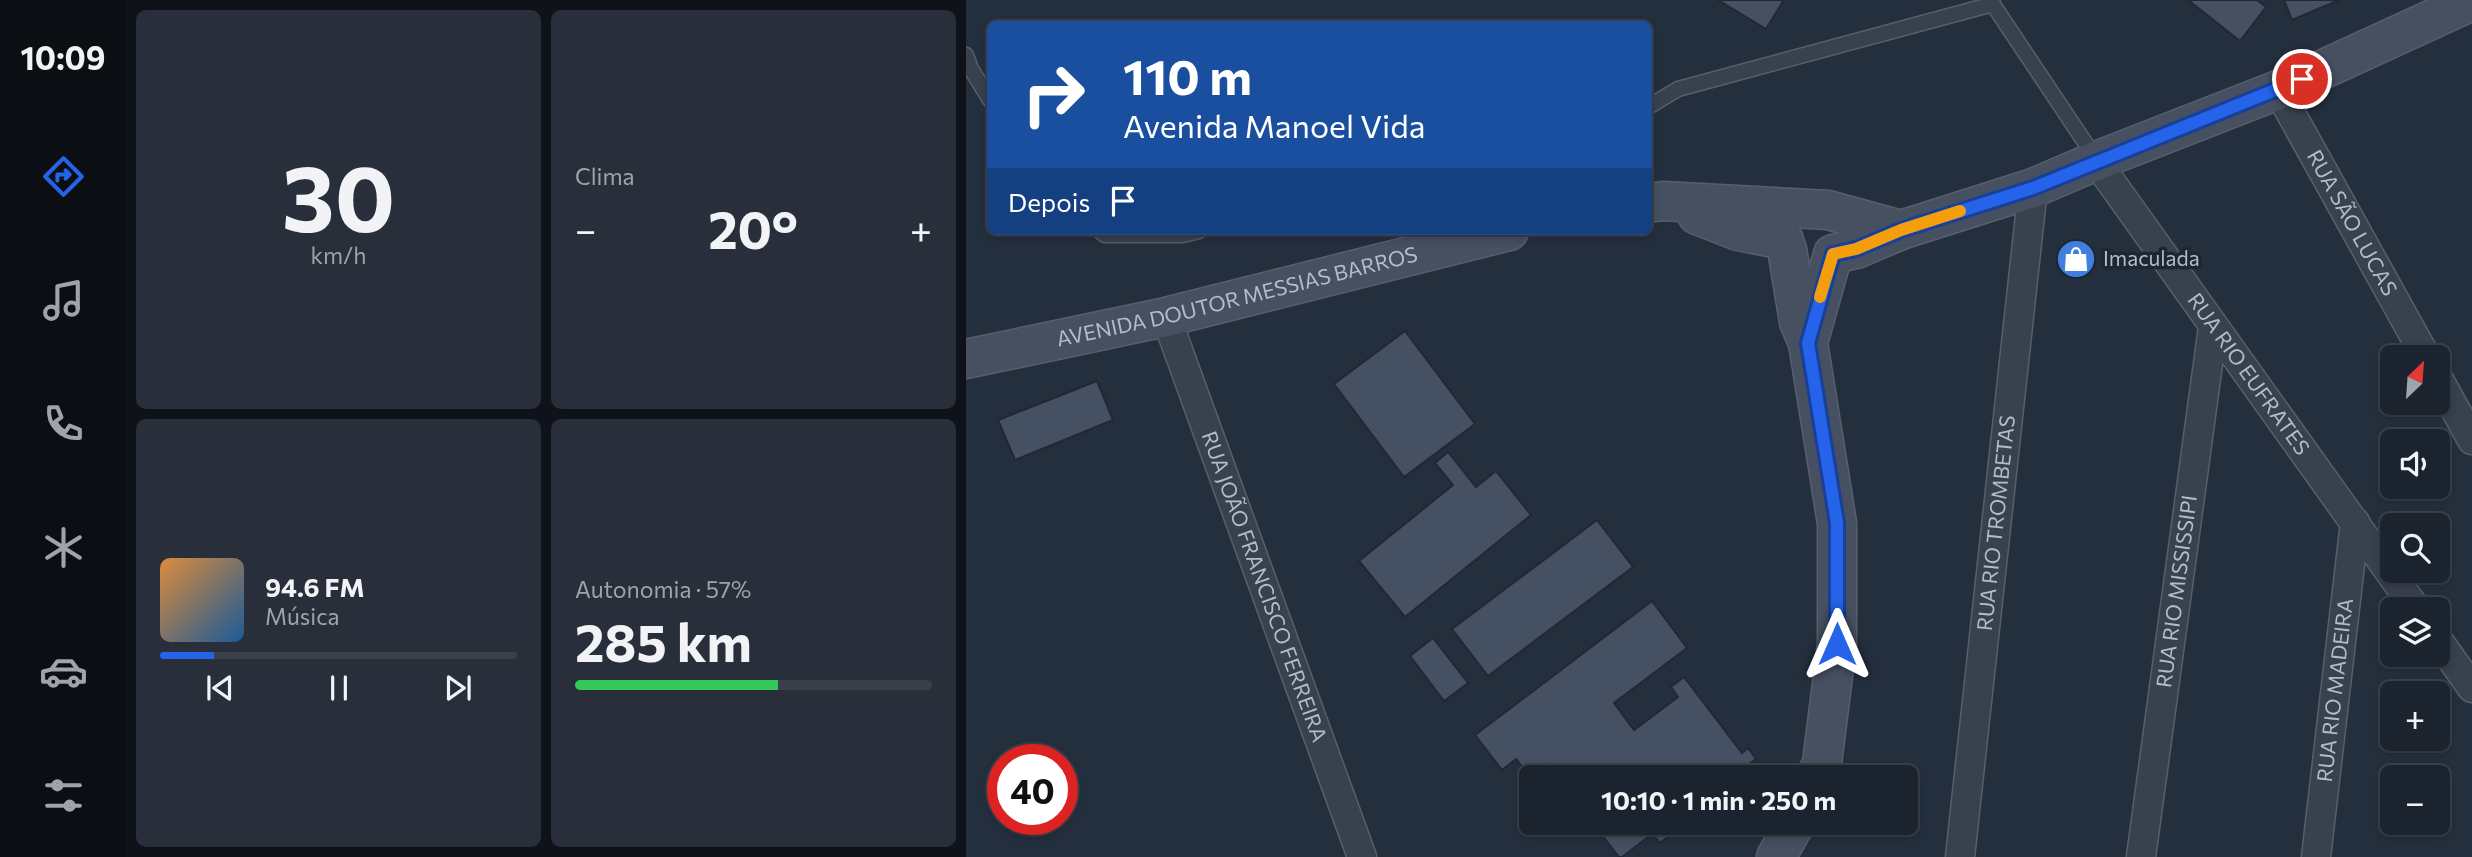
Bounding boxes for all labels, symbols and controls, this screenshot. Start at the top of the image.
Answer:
text: 10:09 [20,37,106,77]
text: 110 m [1123,45,1252,105]
icon: right [1008,49,1099,140]
pin [2272,49,2332,109]
icon: arrive [2283,60,2321,98]
text: Avenida Manoel Vida [1123,105,1426,145]
text: 30 [282,139,395,251]
street label: RUA SÃO LUCAS [2303,145,2403,299]
icon: directions [39,152,88,201]
text: Clima [575,162,635,190]
icon: arrive [1104,182,1142,220]
text: Depois [1008,186,1090,217]
text: 20° [708,196,798,260]
text: − [575,205,597,252]
text: + [910,205,932,252]
shop icon: Imaculada [2055,238,2097,280]
street label: AVENIDA DOUTOR MESSIAS BARROS [1054,240,1420,351]
text: km/h [311,241,366,269]
place label: Imaculada [2103,245,2200,270]
icon: music [39,276,88,325]
street label: RUA RIO EUFRATES [2183,288,2316,459]
north arrow [2380,345,2450,415]
map controls [2380,345,2450,835]
icon: phone [39,399,88,448]
street label: RUA RIO TROMBETAS [1971,414,2019,632]
street label: RUA JOÃO FRANCISCO FERREIRA [1197,427,1333,745]
button: sound [2380,429,2450,499]
street label: RUA RIO MISSISSIPI [2150,493,2201,689]
button: search [2380,513,2450,583]
icon: climate [39,523,88,572]
text: 94.6 FM [265,571,364,602]
text: Autonomia · 57% [575,575,751,603]
street label: RUA RIO MADEIRA [2311,597,2357,783]
button: layers [2380,597,2450,667]
text: Música [265,602,340,630]
position arrow [1800,607,1874,681]
text: 285 km [575,609,752,673]
icon: car [39,647,88,696]
icon: previous [201,669,239,707]
icon: pause [320,669,358,707]
icon: next [439,669,477,707]
button: + [2380,681,2450,751]
speed limit sign: 40 [987,744,1078,835]
button: − [2380,765,2450,835]
icon: filters [39,771,88,820]
text: 10:10 · 1 min · 250 m [1601,784,1836,815]

